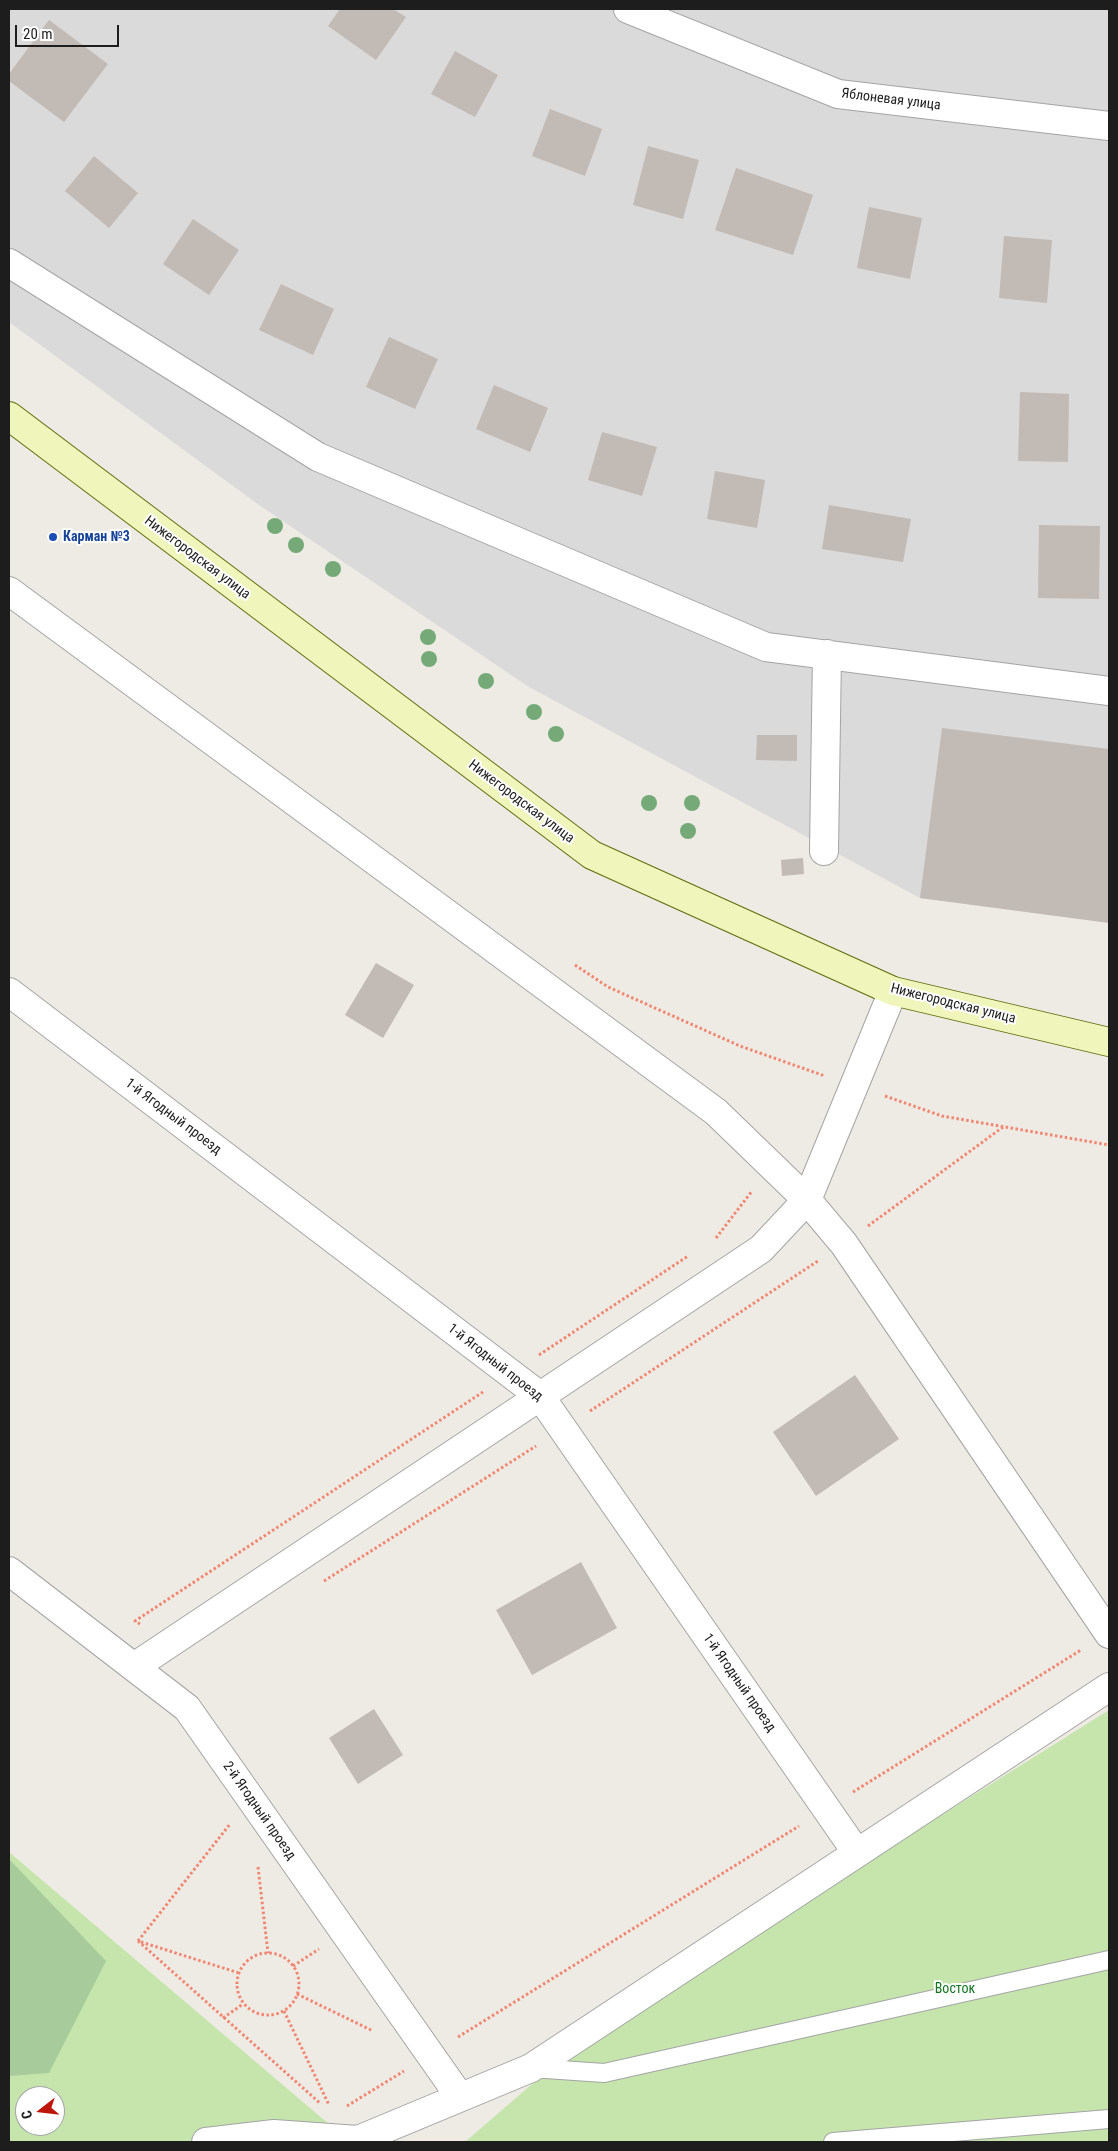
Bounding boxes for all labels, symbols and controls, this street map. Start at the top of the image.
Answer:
scale bar [18,15,121,47]
text: 20 m [23,25,53,43]
street label: Яблоневая улица [840,86,942,114]
street label: Нижегородская улица [141,513,253,603]
place label: Карман №3 [63,529,130,545]
marker: Карман №3 [47,531,59,543]
street label: Нижегородская улица [465,757,577,847]
street label: Нижегородская улица [889,980,1017,1028]
street label: 1-й Ягодный проезд [122,1075,224,1159]
street label: 1-й Ягодный проезд [444,1321,546,1405]
street label: 1-й Ягодный проезд [699,1631,779,1735]
street label: 2-й Ягодный проезд [219,1759,299,1863]
park label: Восток [935,1981,975,1997]
north arrow [15,2086,65,2136]
text: С [18,2109,35,2121]

